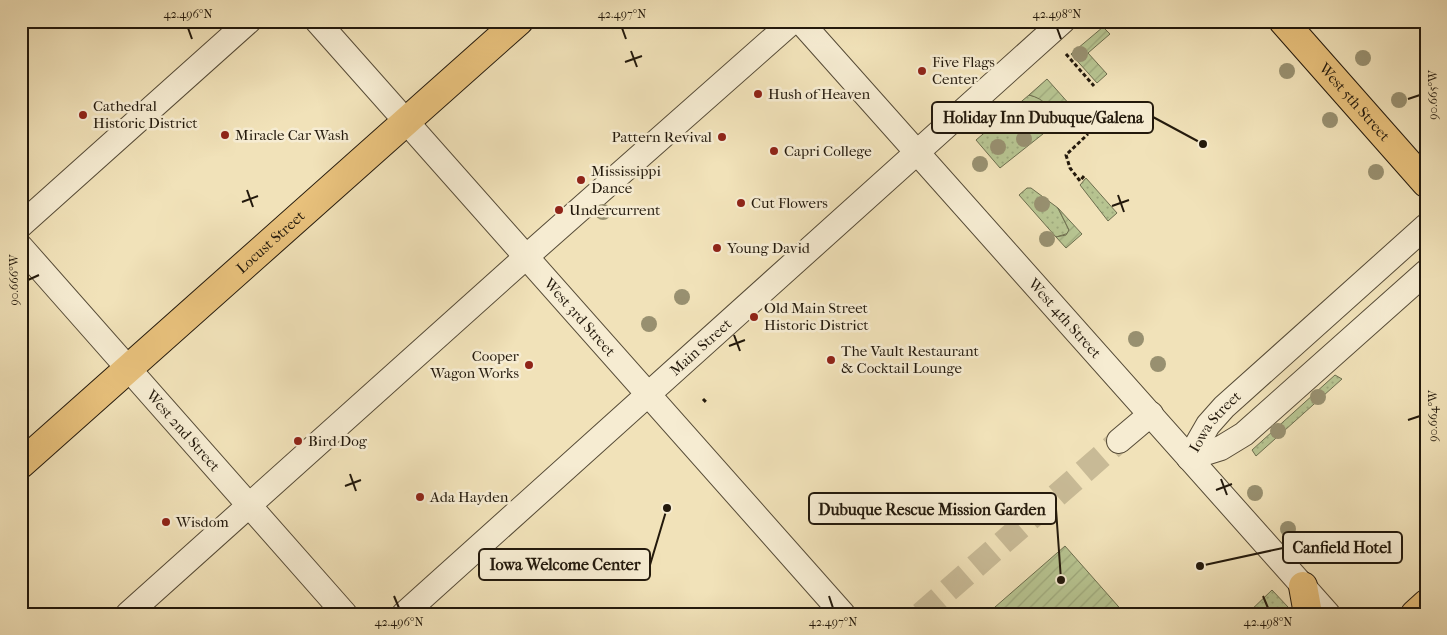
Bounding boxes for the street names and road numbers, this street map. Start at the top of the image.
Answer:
street label: West 5th Street [1314,58,1394,145]
street label: Locust Street [233,206,309,277]
street label: West 3rd Street [540,274,620,361]
street label: West 4th Street [1024,274,1105,362]
street label: Main Street [666,314,736,379]
street label: West 2nd Street [142,385,224,476]
street label: Iowa Street [1185,387,1245,455]

